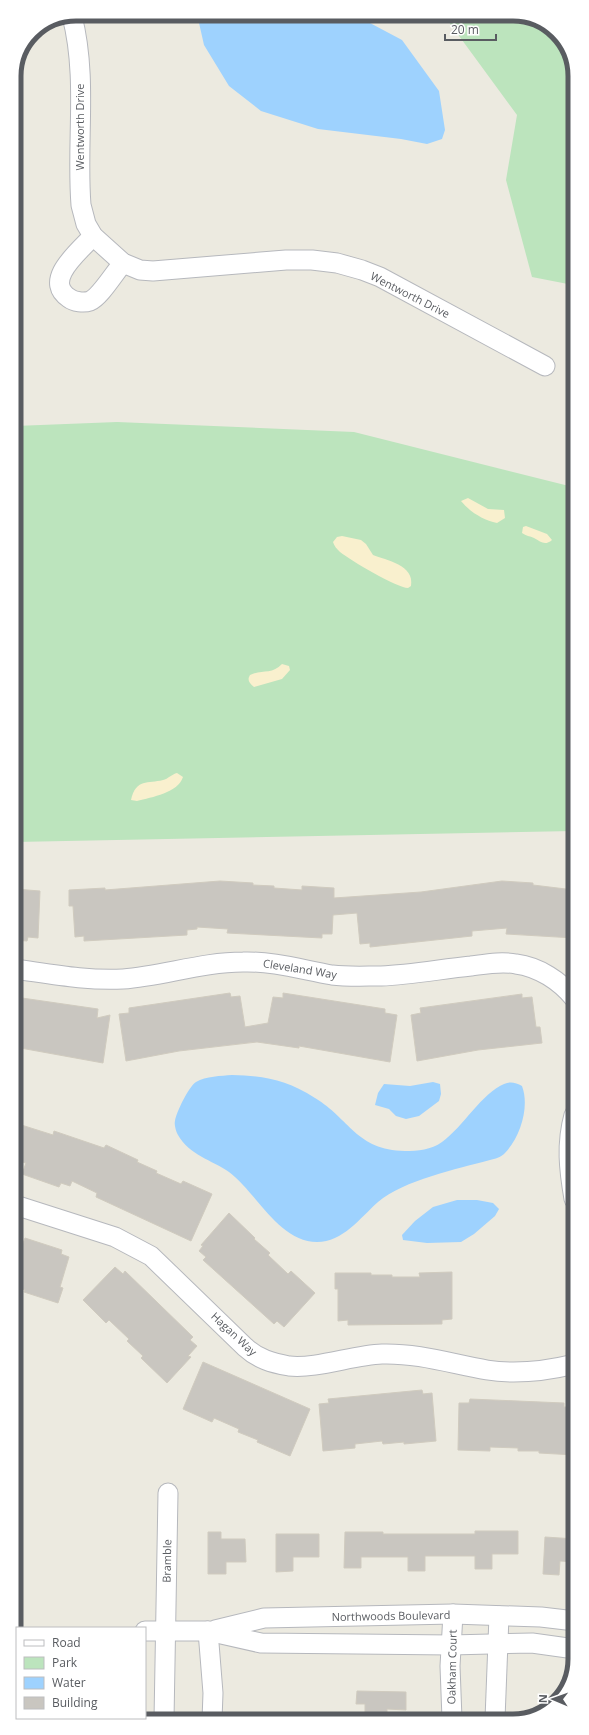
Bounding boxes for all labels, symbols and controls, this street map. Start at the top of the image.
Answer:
scale bar [445,16,496,42]
text: 20 m [451,21,479,38]
street label: Wentworth Drive [72,83,87,171]
street label: Wentworth Drive [368,268,452,321]
street label: Cleveland Way [262,955,339,982]
street label: Hagan Way [208,1308,261,1359]
street label: Bramble [159,1539,174,1583]
street label: Northwoods Boulevard [331,1607,451,1624]
legend [16,1627,146,1719]
street label: Oakham Court [443,1629,460,1705]
text: Road [52,1634,81,1651]
text: Park [52,1654,78,1671]
text: Water [52,1674,86,1691]
north arrow [533,1679,573,1719]
text: Building [52,1694,98,1711]
text: N [535,1694,550,1703]

